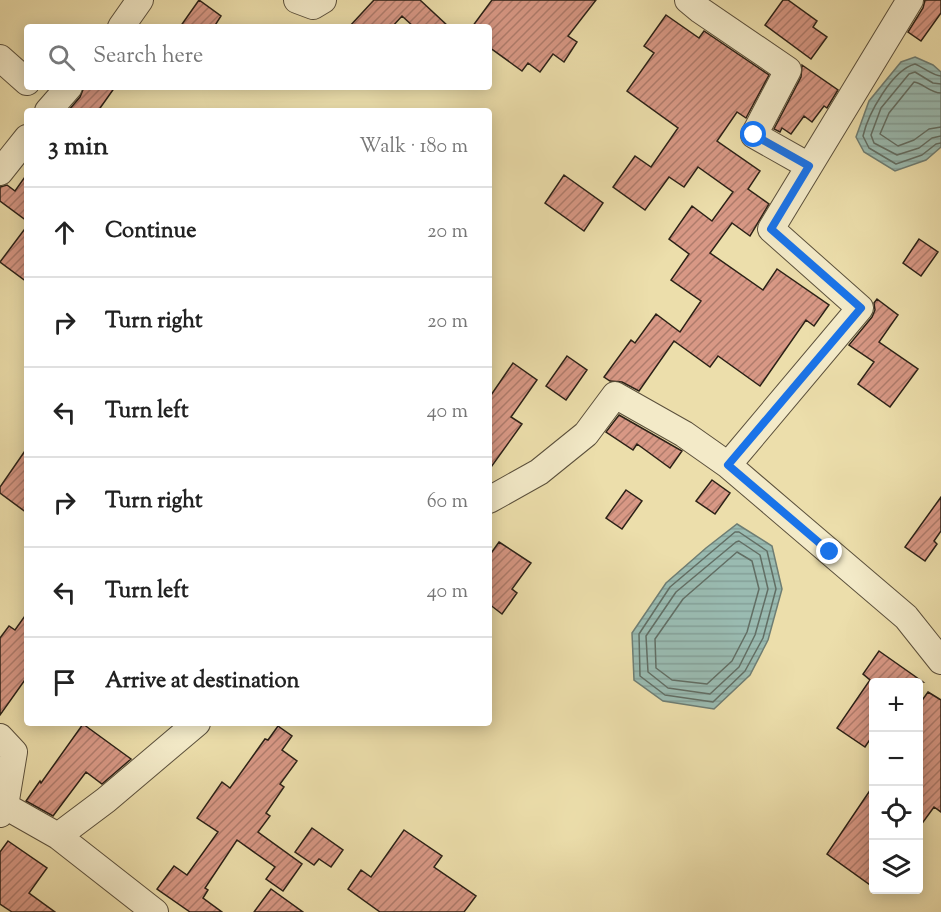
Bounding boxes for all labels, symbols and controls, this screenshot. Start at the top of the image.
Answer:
search box [24,24,492,90]
icon: search [45,41,78,74]
text: Search here [93,41,203,73]
route start [740,121,766,147]
text: 3 min [48,129,108,166]
text: Walk · 180 m [359,133,468,162]
icon: ahead [48,216,81,249]
text: Continue [105,216,196,248]
text: 20 m [427,218,468,247]
icon: right [48,306,81,339]
text: Turn right [105,306,202,338]
text: 20 m [427,308,468,337]
icon: left [48,396,81,429]
text: Turn left [105,396,188,428]
text: 40 m [427,398,468,427]
icon: right [48,486,81,519]
text: Turn right [105,486,202,518]
text: 60 m [427,488,468,517]
route end [816,538,842,564]
icon: left [48,576,81,609]
text: Turn left [105,576,188,608]
text: 40 m [427,578,468,607]
icon: arrive [48,666,81,699]
text: Arrive at destination [105,666,300,698]
map controls [869,678,923,894]
button: + [869,678,923,732]
button: − [869,732,923,786]
button: locate [869,786,923,840]
button: layers [869,840,923,894]

